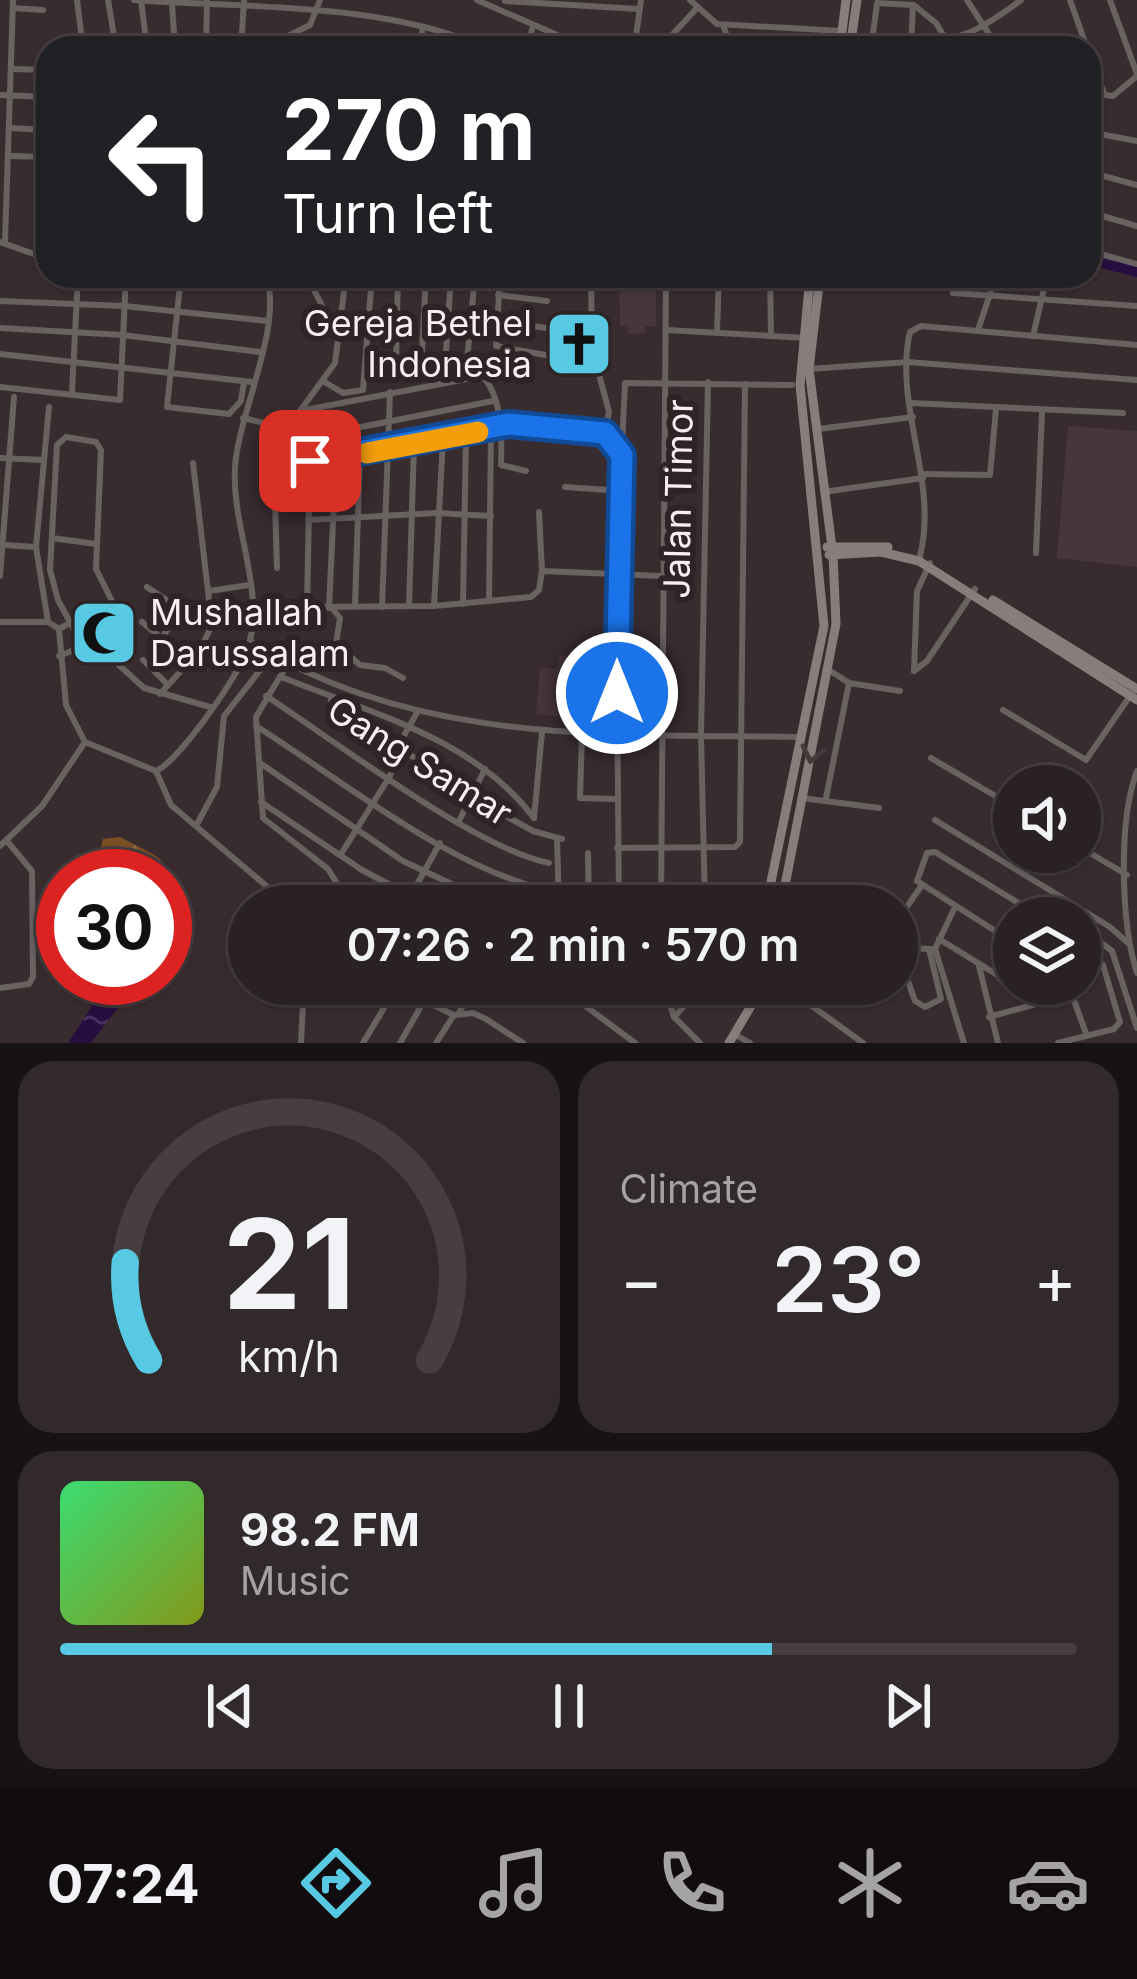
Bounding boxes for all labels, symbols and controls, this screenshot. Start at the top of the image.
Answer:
text: 270 m [282,79,536,180]
icon: left [84,84,240,240]
text: Turn left [282,181,493,246]
place label: Gereja Bethel Indonesia [304,301,532,386]
church icon: Gereja Bethel Indonesia [544,309,614,379]
street label: Jalan Timor [654,399,702,599]
pin [259,410,361,512]
icon: arrive [277,428,343,494]
place label: Mushallah Darussalam [150,590,350,675]
mosque icon: Mushallah Darussalam [69,598,139,668]
position arrow [554,630,680,756]
street label: Gang Samar [320,687,520,835]
one-way arrow [800,743,825,763]
map controls [993,765,1101,1005]
button: sound [993,765,1101,873]
speed limit sign: 30 [36,849,192,1005]
button: layers [993,897,1101,1005]
text: 07:26 · 2 min · 570 m [347,917,799,972]
text: Climate [620,1165,758,1212]
text: 21 [223,1188,355,1339]
text: 23° [771,1225,925,1334]
text: − [620,1240,663,1320]
text: + [1033,1240,1077,1320]
text: km/h [238,1330,340,1382]
text: 98.2 FM [240,1502,420,1557]
text: Music [240,1557,351,1604]
icon: previous [197,1673,263,1739]
icon: pause [536,1673,602,1739]
icon: next [875,1673,941,1739]
icon: directions [294,1841,378,1925]
icon: music [472,1841,556,1925]
icon: phone [650,1841,734,1925]
icon: climate [828,1841,912,1925]
icon: car [1006,1841,1090,1925]
text: 07:24 [47,1851,200,1916]

